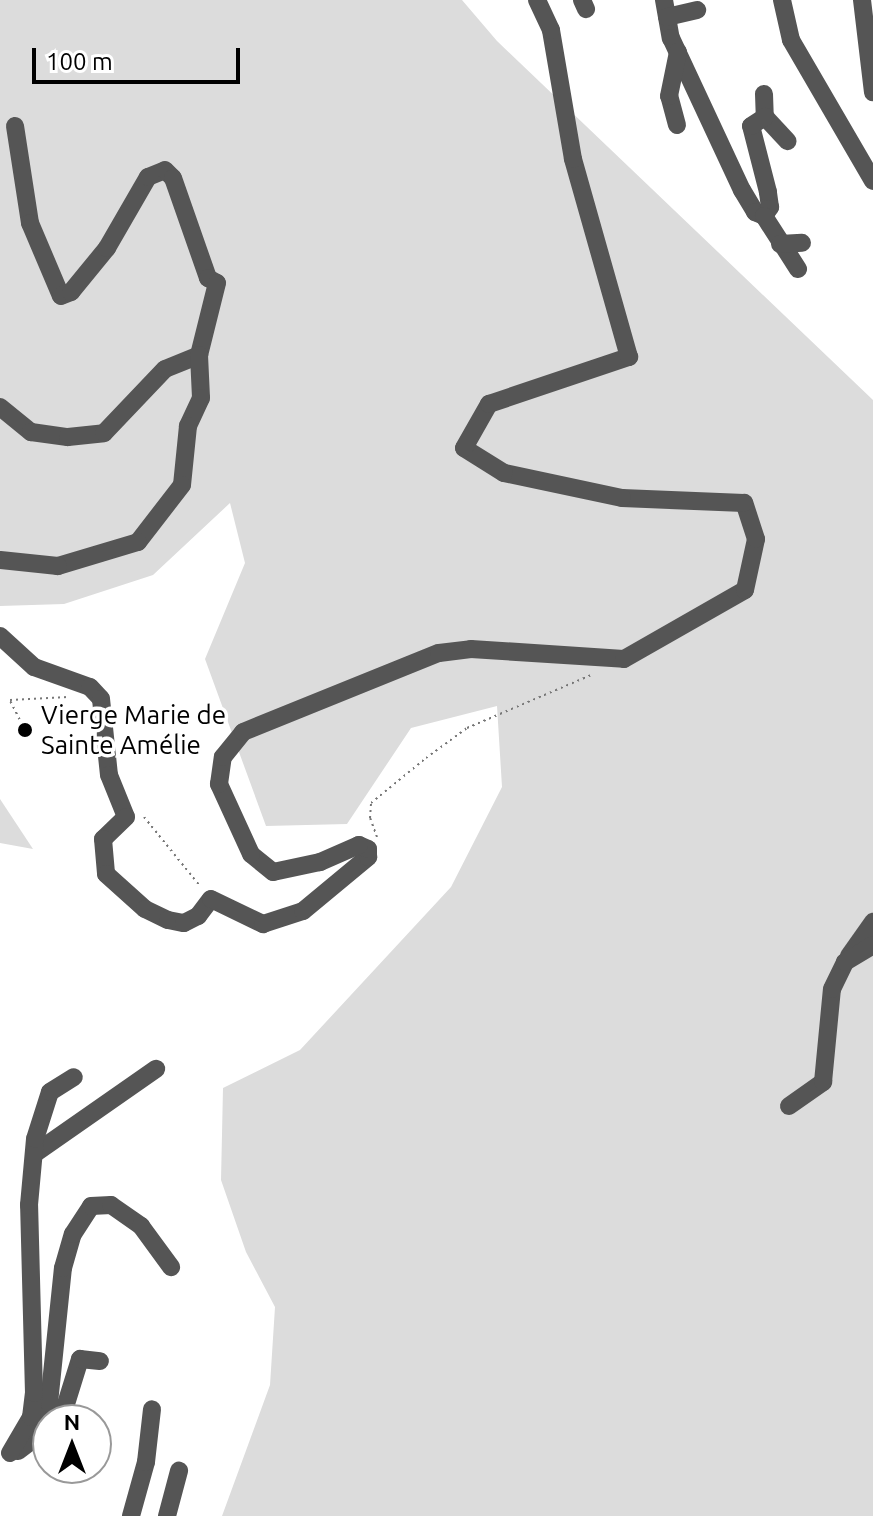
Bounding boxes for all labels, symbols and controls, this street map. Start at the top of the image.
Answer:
scale bar [36,32,244,82]
text: 100 m [46,48,113,75]
place label: Vierge Marie de Sainte Amélie [41,699,226,760]
marker: Vierge Marie de Sainte Amélie [16,721,34,739]
north arrow [32,1404,112,1484]
text: N [64,1409,80,1434]

